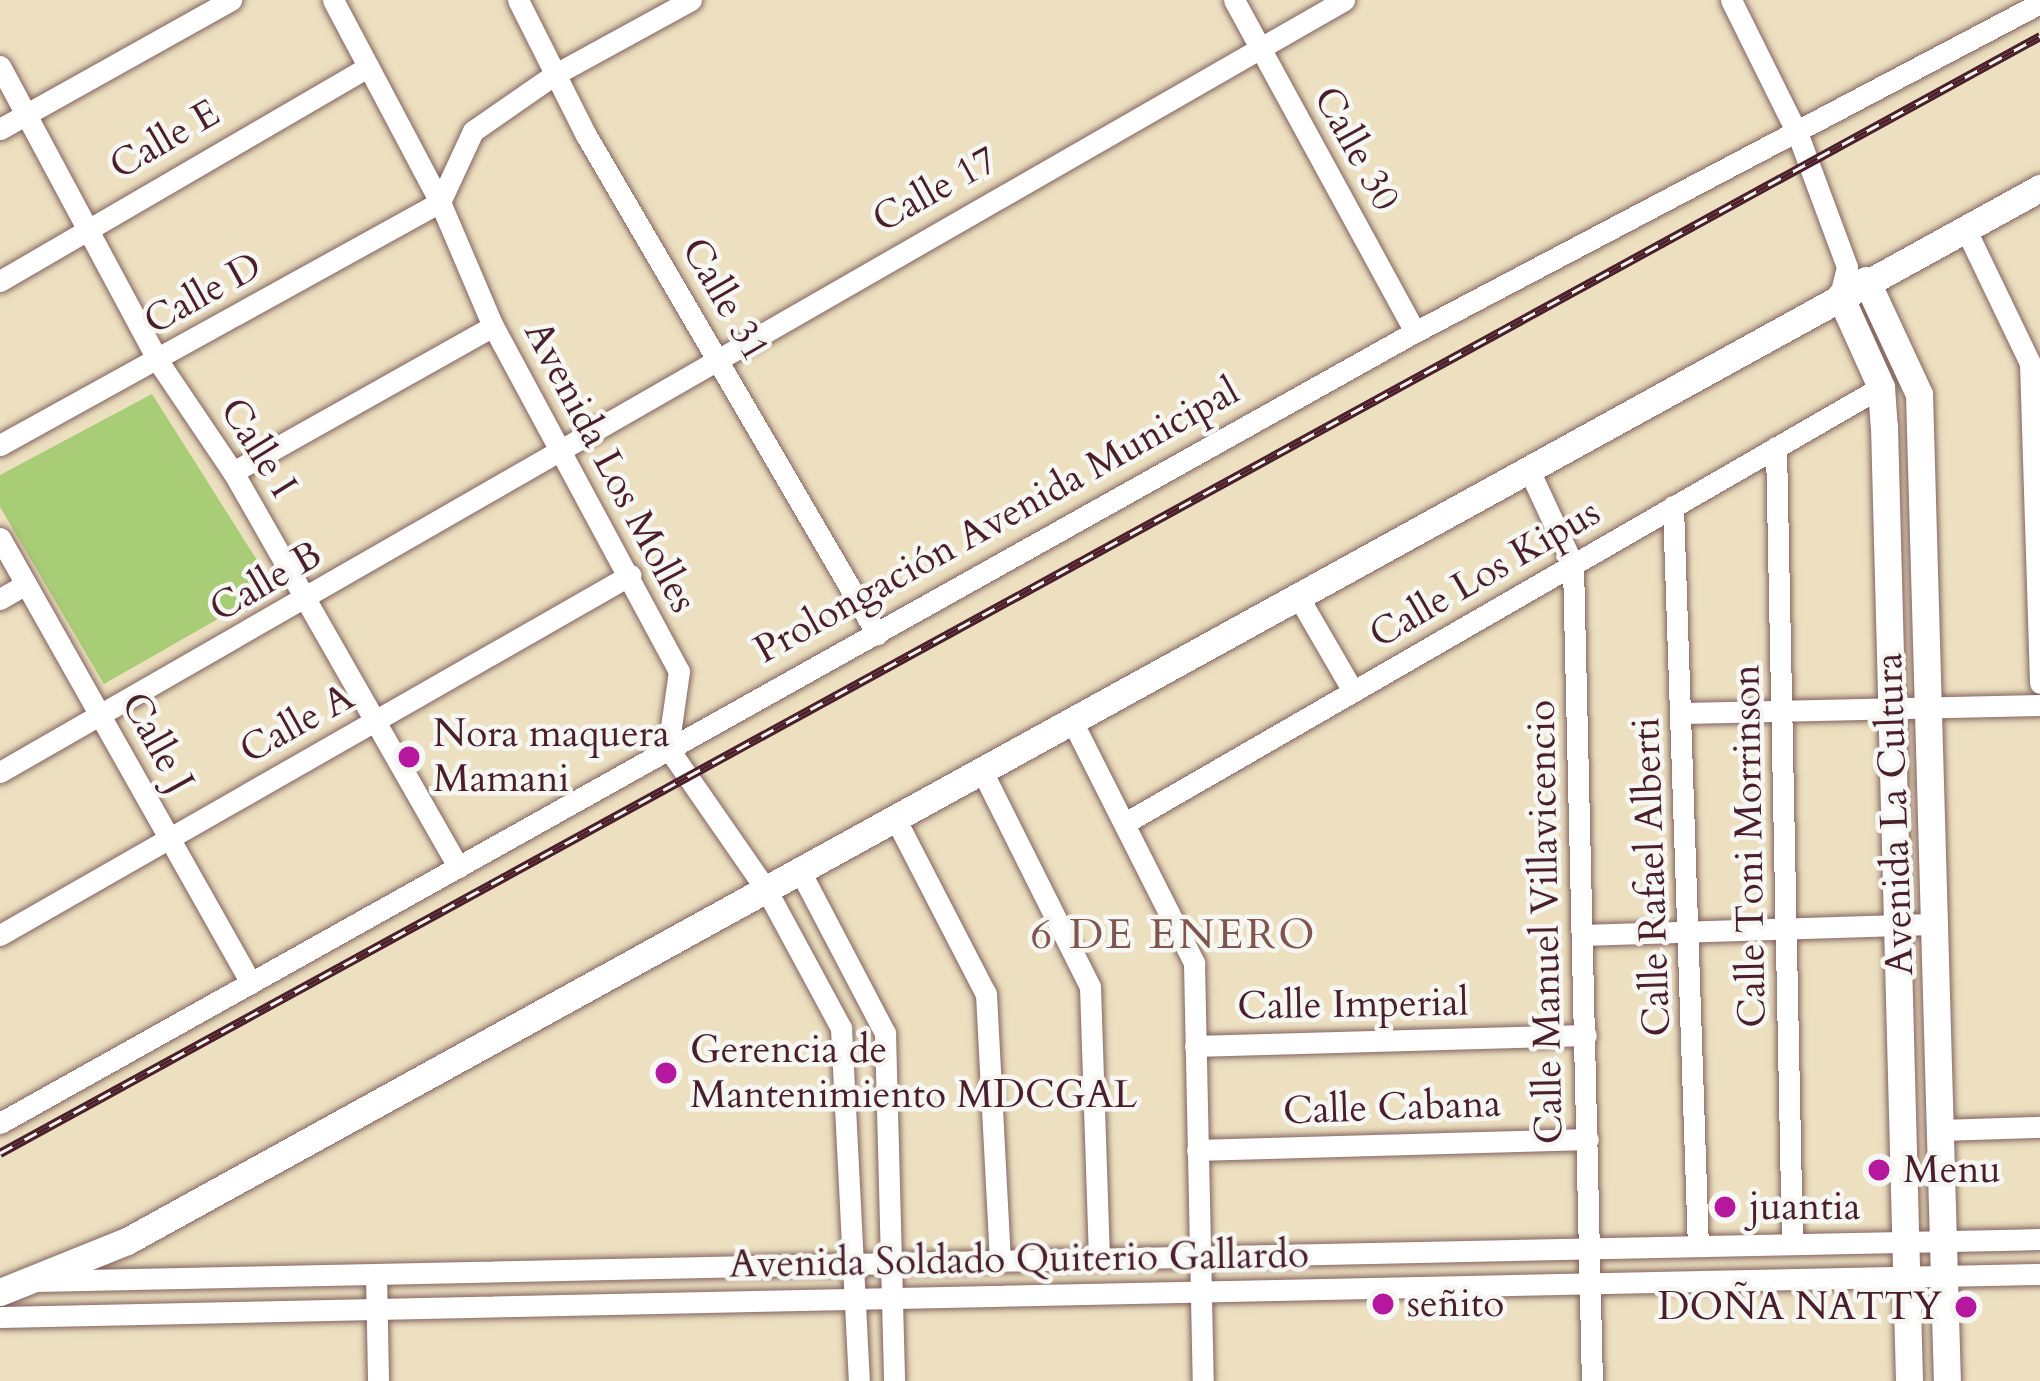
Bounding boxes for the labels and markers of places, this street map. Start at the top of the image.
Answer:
place label: Nora maquera Mamani [433,712,670,803]
marker: Nora maquera Mamani [396,744,422,770]
place label: Gerencia de Mantenimiento MDCGAL [690,1028,1137,1119]
marker: Gerencia de Mantenimiento MDCGAL [653,1060,679,1086]
place label: Menu [1903,1147,2001,1193]
marker: Menu [1866,1157,1892,1183]
place label: juantia [1749,1184,1861,1230]
marker: juantia [1712,1194,1738,1220]
place label: señito [1407,1281,1504,1327]
place label: DOÑA NATTY [1658,1284,1942,1330]
marker: señito [1370,1291,1396,1317]
marker: DOÑA NATTY [1953,1294,1979,1320]

